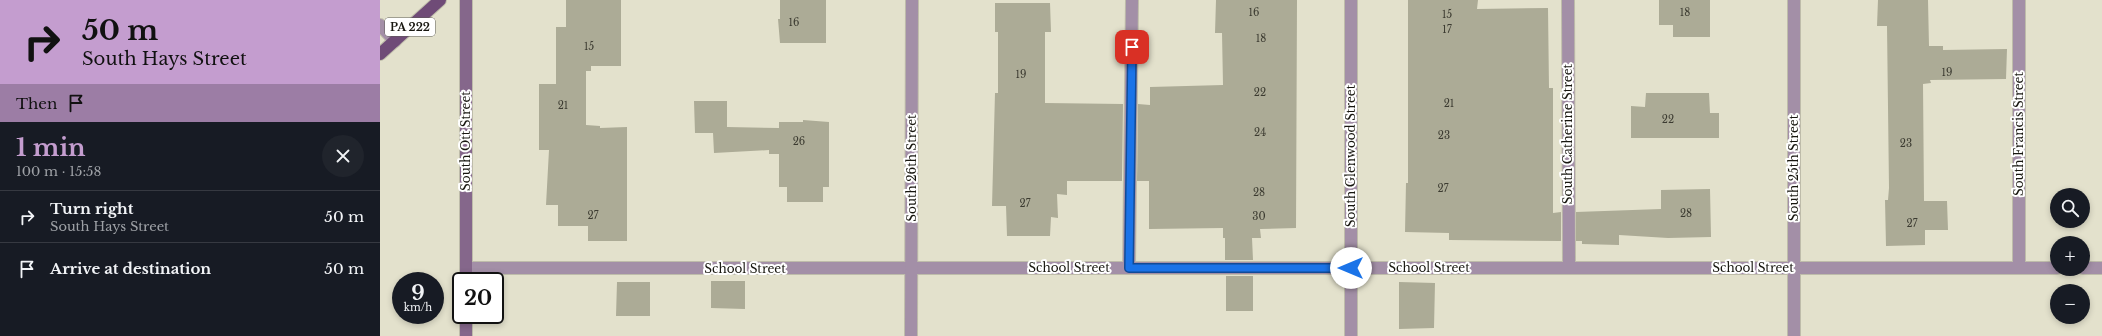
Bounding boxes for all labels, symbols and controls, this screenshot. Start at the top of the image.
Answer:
house number: 16 [1249,6,1259,19]
house number: 18 [1680,6,1690,19]
house number: 15 [1442,8,1452,21]
text: 50 m [82,13,158,48]
icon: right [16,16,68,68]
house number: 16 [789,16,799,29]
road number: PA 222 [385,18,435,36]
house number: 17 [1442,23,1453,36]
pin [1115,30,1149,64]
house number: 18 [1256,32,1266,45]
icon: arrive [1121,36,1143,58]
house number: 15 [584,40,594,53]
text: South Hays Street [82,48,247,70]
street label: South Catherine Street [1560,63,1575,204]
house number: 19 [1942,66,1952,79]
house number: 19 [1016,68,1026,81]
street label: South Francis Street [2011,72,2026,196]
street label: South Glenwood Street [1343,84,1358,227]
house number: 22 [1254,86,1266,99]
street label: South Ott Street [458,91,473,191]
icon: arrive [65,92,87,114]
text: Then [16,94,57,113]
house number: 21 [1444,97,1454,110]
house number: 21 [558,99,568,112]
house number: 22 [1662,113,1674,126]
street label: South 26th Street [904,114,919,222]
street label: South 25th Street [1786,114,1801,221]
house number: 24 [1254,126,1266,139]
house number: 23 [1438,129,1450,142]
text: 1 min [16,133,86,162]
button: close [322,135,364,177]
house number: 26 [793,135,805,148]
house number: 23 [1900,137,1912,150]
text: 100 m · 15:58 [16,163,101,180]
house number: 27 [1437,182,1450,195]
house number: 28 [1253,186,1265,199]
map controls [2050,188,2090,324]
button: search [2050,188,2090,228]
house number: 27 [1019,197,1032,210]
text: Turn right [50,199,133,218]
icon: right [16,206,38,228]
text: 50 m [324,207,364,226]
house number: 28 [1680,207,1692,220]
house number: 27 [587,209,600,222]
house number: 30 [1252,210,1266,223]
house number: 27 [1906,217,1919,230]
text: South Hays Street [50,218,169,235]
button: + [2050,236,2090,276]
position arrow [1330,247,1372,289]
icon: arrive [16,258,38,280]
text: Arrive at destination [50,259,211,278]
text: 50 m [324,259,364,278]
street label: School Street [1028,260,1110,275]
street label: School Street [1388,260,1470,275]
street label: School Street [1712,260,1794,275]
street label: School Street [704,261,786,276]
speed limit sign: 20 [452,272,504,324]
text: 9 [411,281,425,305]
button: − [2050,284,2090,324]
text: km/h [404,301,432,314]

